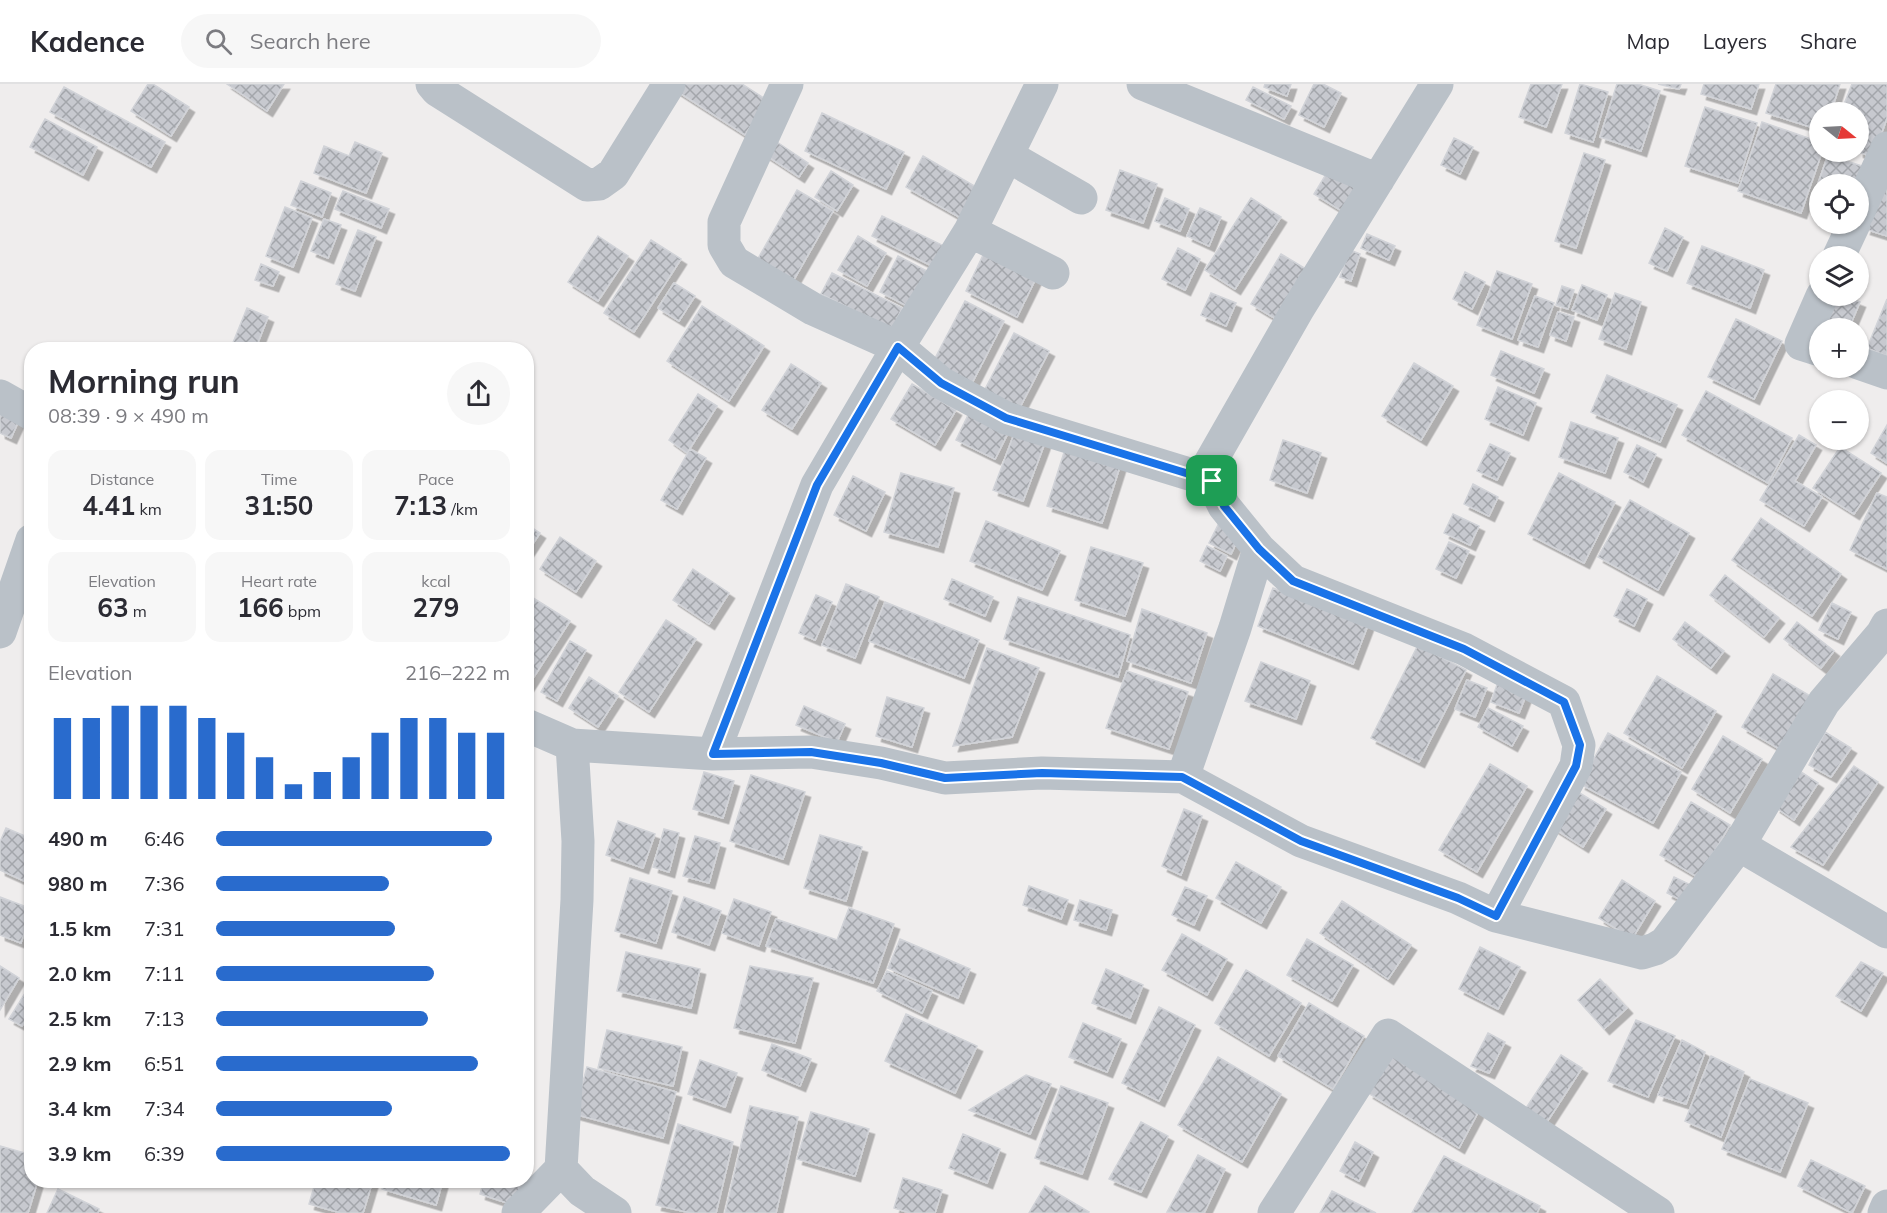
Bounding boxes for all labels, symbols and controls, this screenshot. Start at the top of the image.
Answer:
search box [181,14,601,68]
text: Kadence [30,24,145,59]
icon: search [202,25,235,58]
text: Search here [250,27,371,55]
text: Map [1627,28,1670,54]
text: Layers [1703,28,1767,54]
text: Share [1800,28,1857,54]
north arrow [1809,102,1869,162]
map controls [1809,102,1869,450]
button: locate [1809,174,1869,234]
button: layers [1809,246,1869,306]
button: + [1809,318,1869,378]
text: Morning run [48,360,240,401]
button: share [447,362,510,425]
button: − [1809,390,1869,450]
text: 08:39 · 9 × 490 m [48,403,209,428]
pin [1186,455,1237,506]
icon: arrive [1195,464,1228,497]
text: Distance [90,469,154,489]
text: Time [261,469,297,489]
text: Pace [418,469,454,489]
text: 4.41 [82,489,135,522]
text: 31:50 [245,489,313,522]
text: 7:13 [394,489,447,522]
text: km [135,499,162,519]
text: /km [447,499,478,519]
text: Elevation [88,571,156,591]
text: Heart rate [241,571,317,591]
text: kcal [421,571,451,591]
text: 63 [97,591,128,624]
text: 166 [237,591,284,624]
text: 279 [413,591,459,624]
text: m [128,601,147,621]
text: bpm [284,601,321,621]
text: Elevation [48,660,133,685]
text: 216–222 m [405,660,510,685]
text: 490 m [48,826,107,851]
text: 6:46 [144,826,185,851]
text: 980 m [48,871,107,896]
text: 7:36 [144,871,185,896]
text: 1.5 km [48,916,111,941]
text: 7:31 [144,916,185,941]
text: 2.0 km [48,961,111,986]
text: 7:11 [144,961,185,986]
text: 2.5 km [48,1006,111,1031]
text: 7:13 [144,1006,185,1031]
text: 2.9 km [48,1051,111,1076]
text: 6:51 [144,1051,185,1076]
text: 3.4 km [48,1096,111,1121]
text: 7:34 [144,1096,185,1121]
text: 3.9 km [48,1141,111,1166]
text: 6:39 [144,1141,185,1166]

